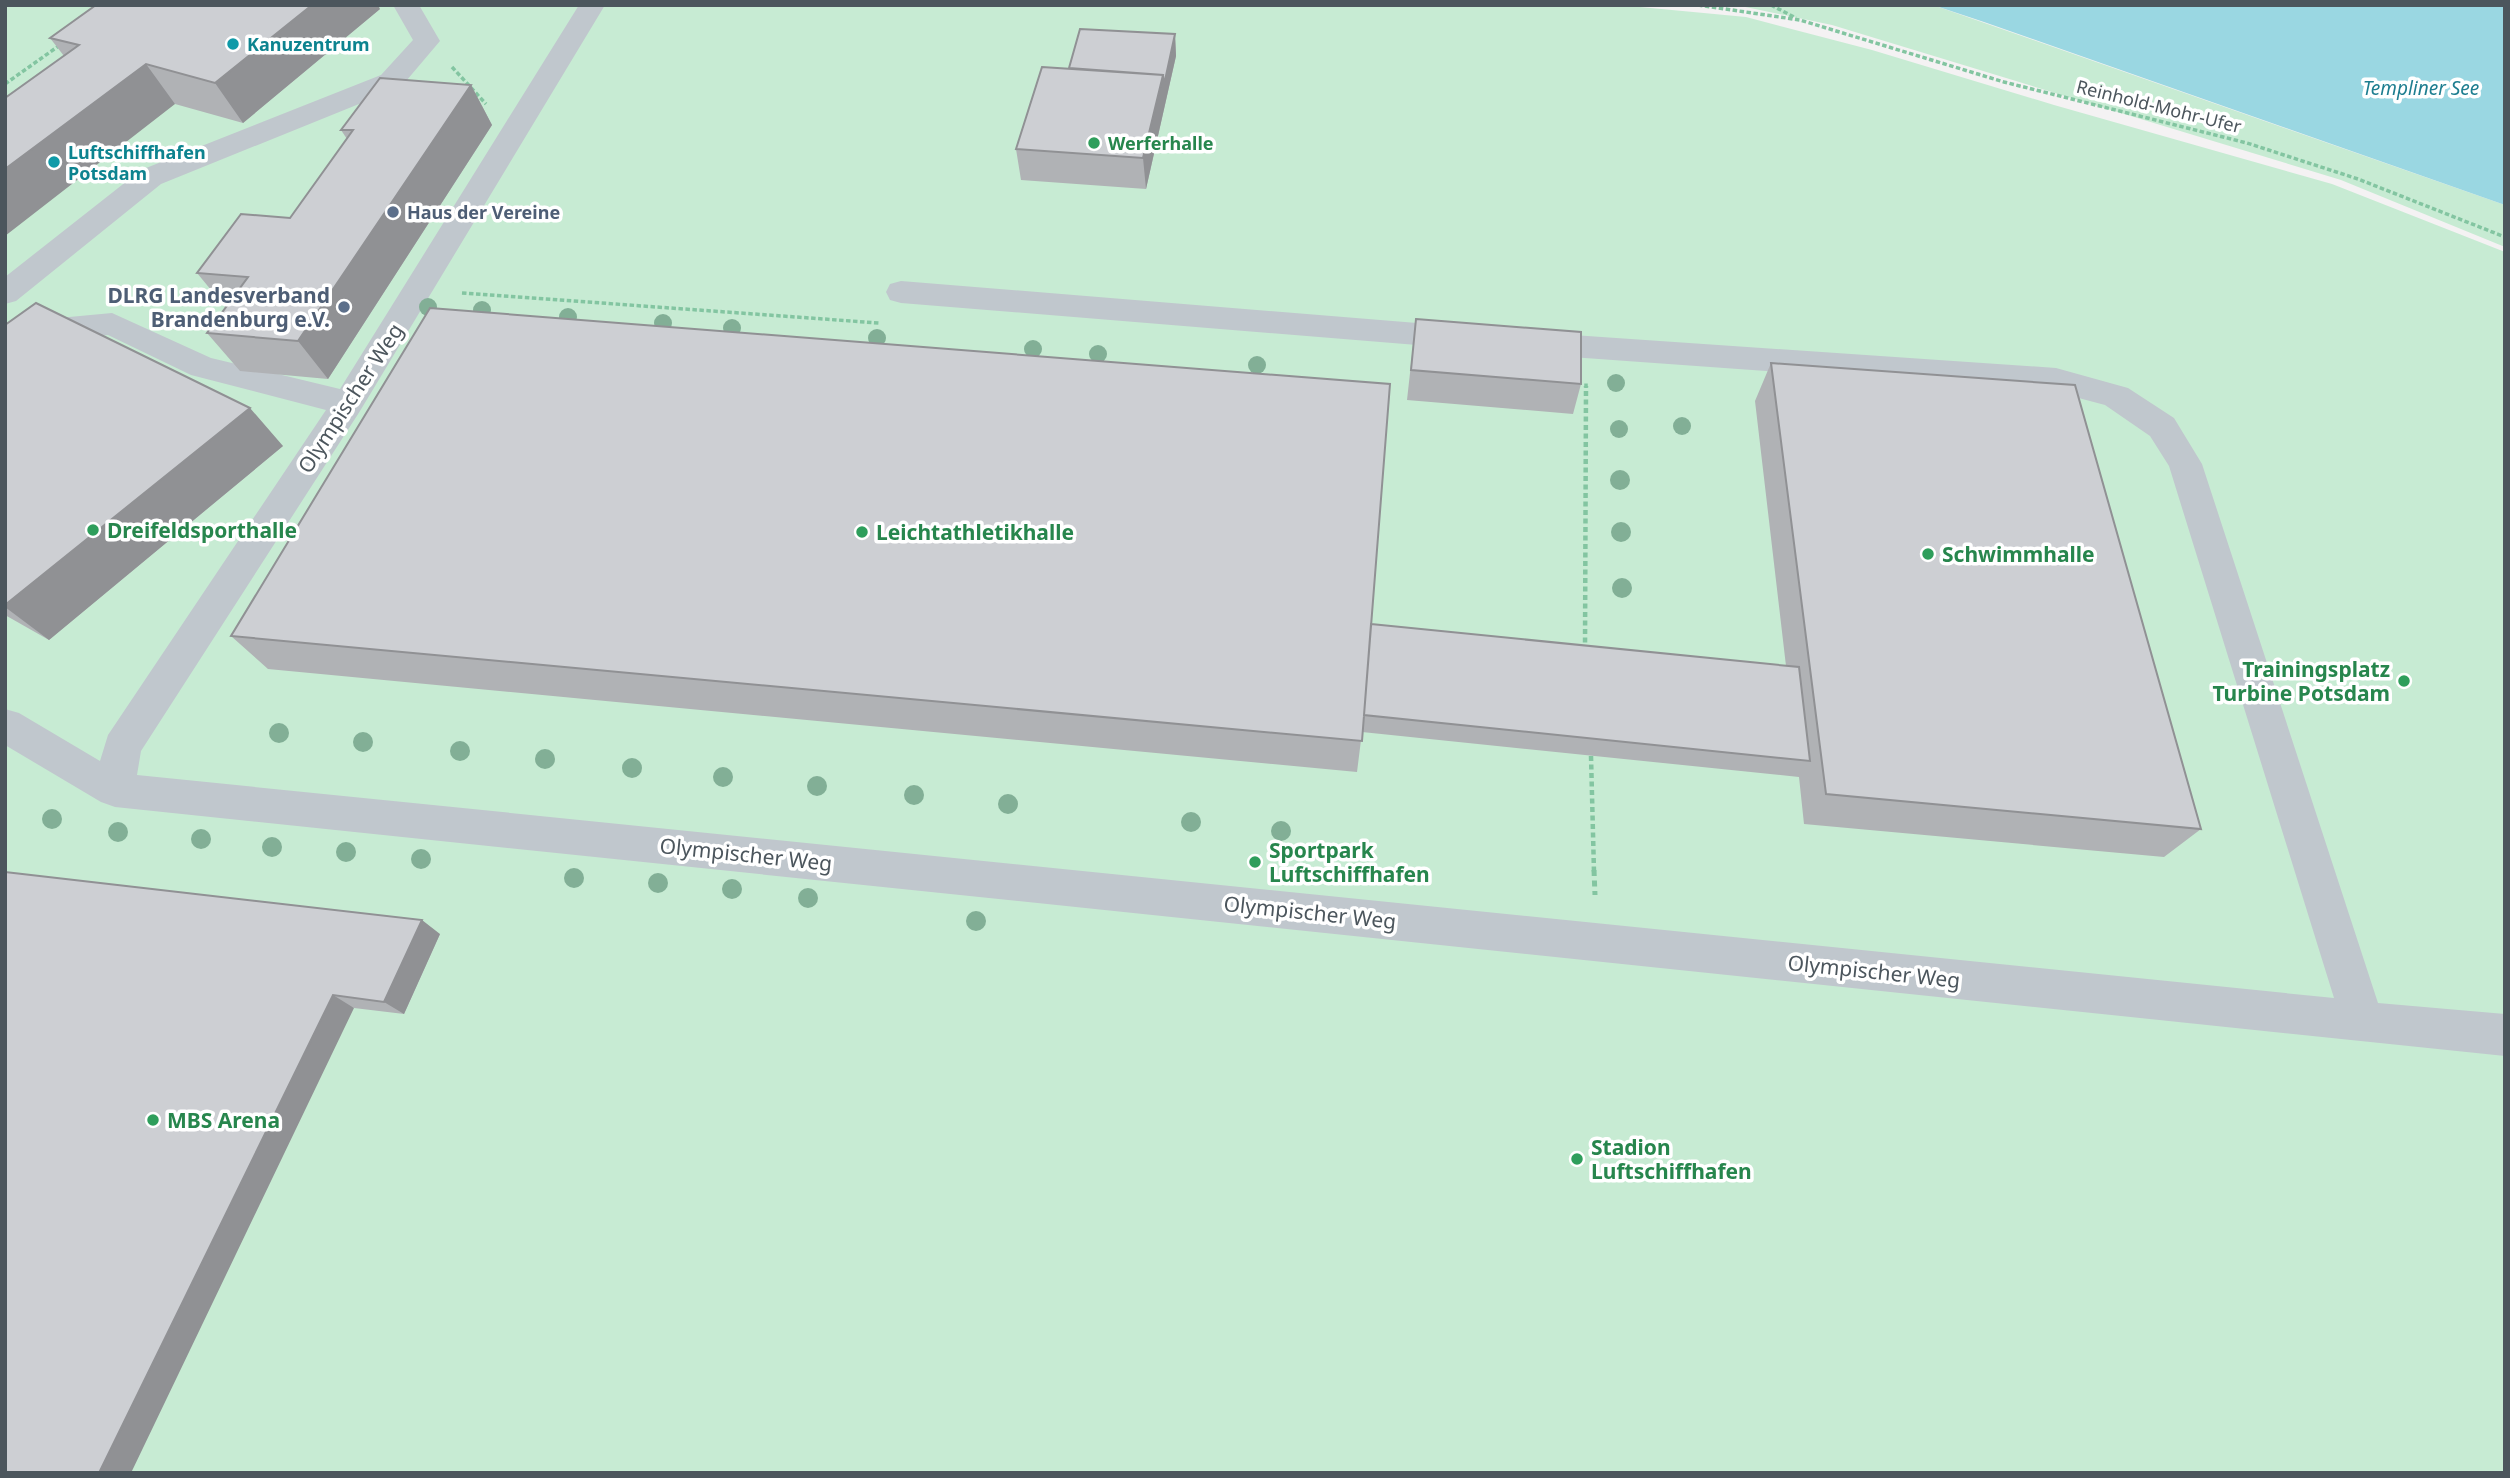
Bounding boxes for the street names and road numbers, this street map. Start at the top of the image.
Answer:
street label: Reinhold-Mohr-Ufer [2074,74,2245,138]
street label: Olympischer Weg [291,318,409,478]
street label: Olympischer Weg [658,831,834,877]
street label: Olympischer Weg [1222,889,1398,935]
street label: Olympischer Weg [1786,948,1962,994]

